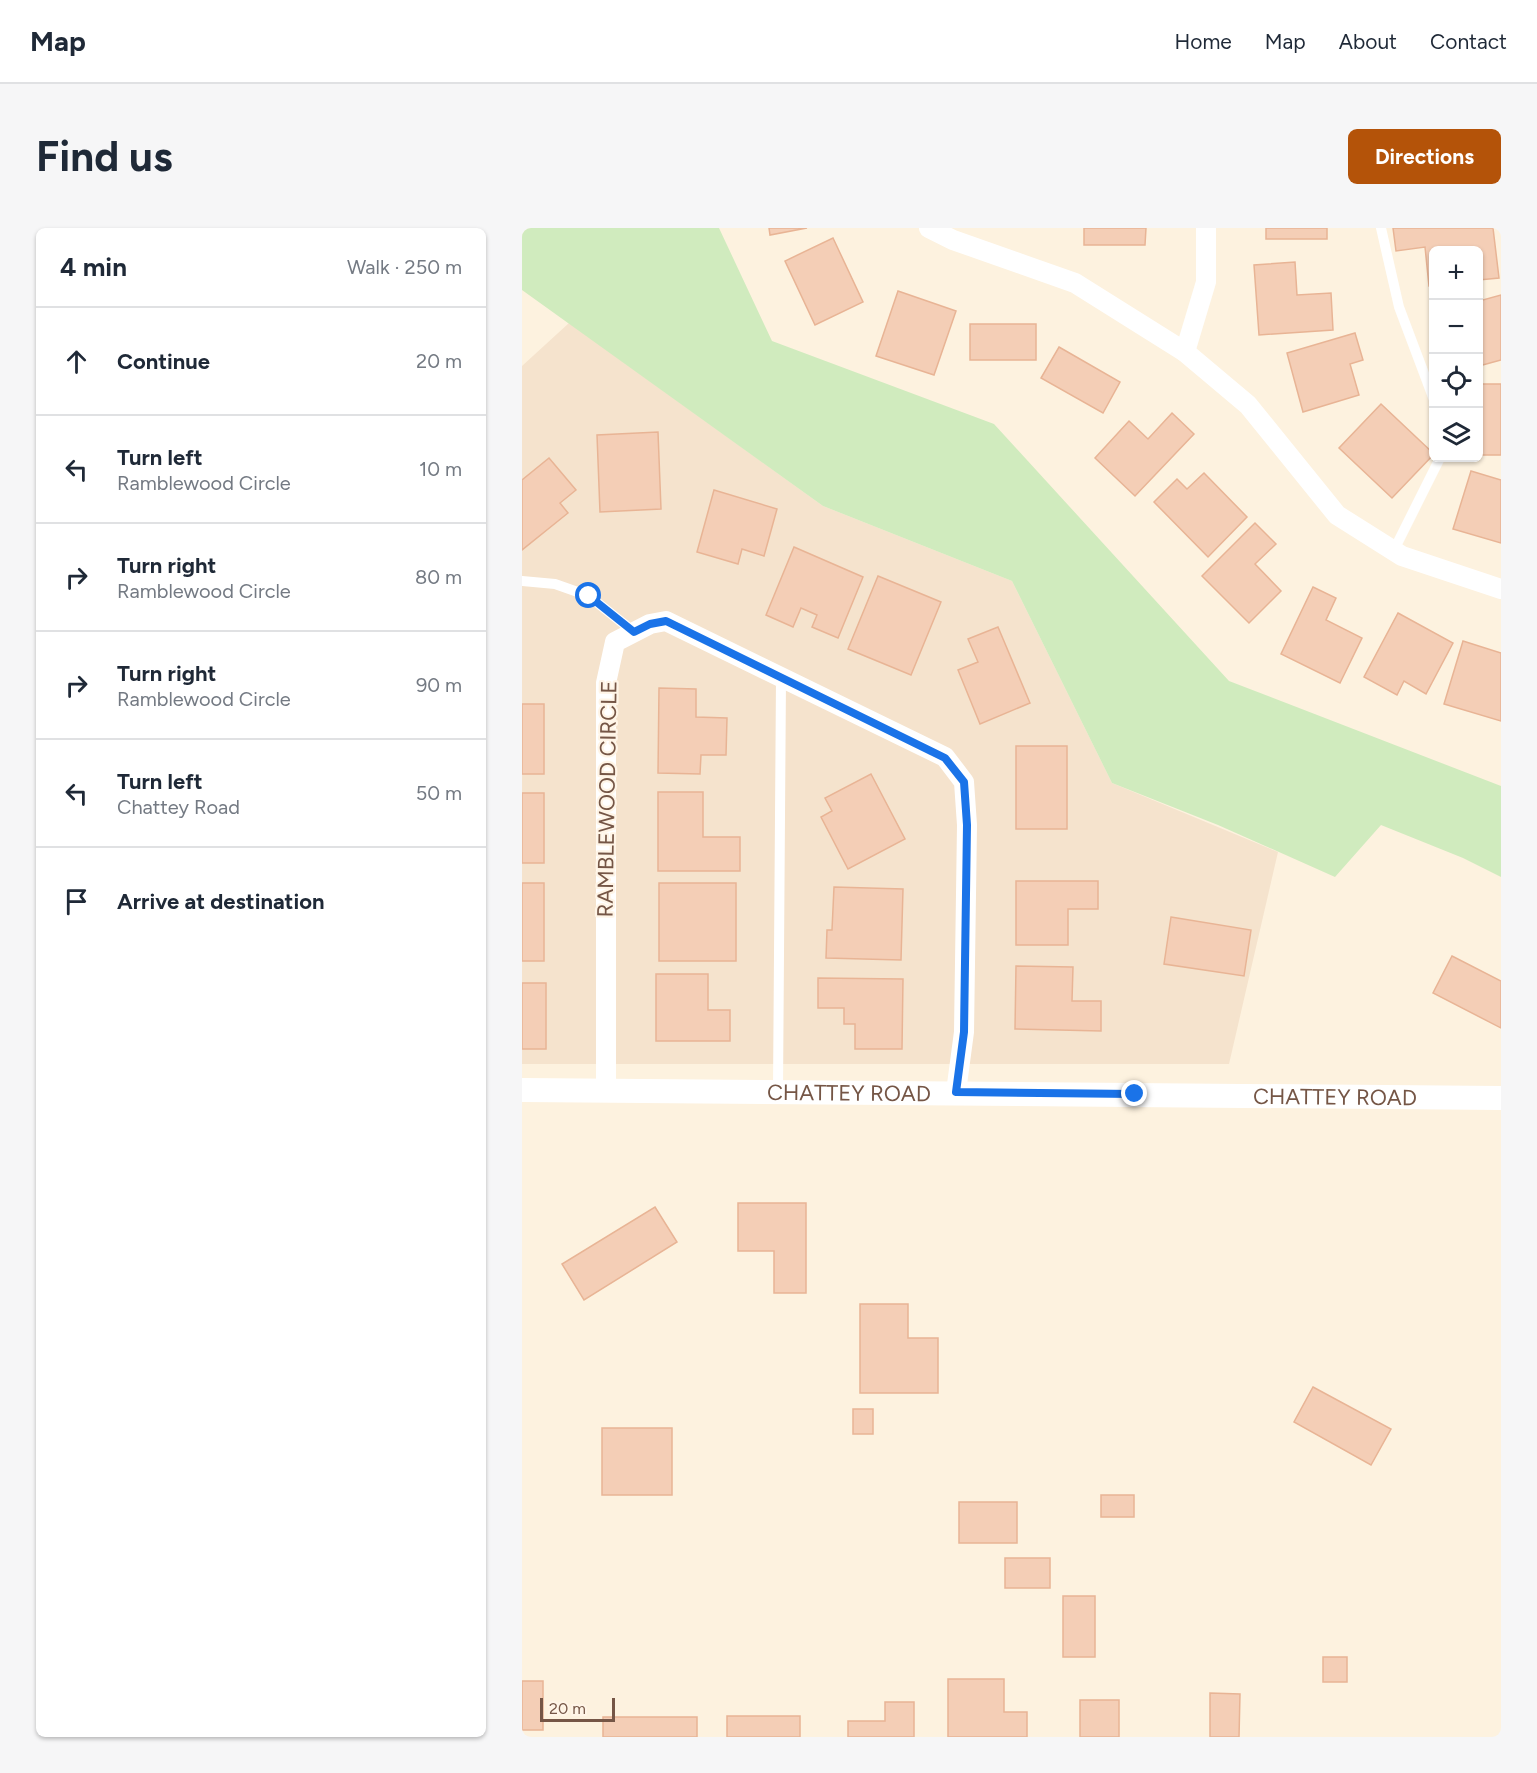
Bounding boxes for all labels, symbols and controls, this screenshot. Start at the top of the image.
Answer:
text: Map [30,24,86,58]
text: Home [1175,29,1232,54]
text: Map [1265,29,1306,54]
text: About [1339,29,1397,54]
text: Contact [1430,29,1507,54]
button: Directions [1348,129,1501,184]
text: Find us [36,131,173,182]
map controls [1429,246,1483,462]
button: + [1429,246,1483,300]
text: 4 min [60,251,127,283]
text: Walk · 250 m [347,255,462,279]
button: − [1429,300,1483,354]
icon: ahead [60,345,93,378]
text: Continue [117,348,210,375]
text: 20 m [416,349,462,373]
button: locate [1429,354,1483,408]
button: layers [1429,408,1483,462]
text: Turn left [117,444,203,471]
icon: left [60,453,93,486]
text: 10 m [419,457,462,481]
text: Ramblewood Circle [117,471,291,495]
text: Turn right [117,552,216,579]
icon: right [60,561,93,594]
text: 80 m [415,565,462,589]
text: Ramblewood Circle [117,579,291,603]
route start [575,582,601,608]
text: Turn right [117,660,216,687]
icon: right [60,669,93,702]
text: 90 m [416,673,462,697]
street label: RAMBLEWOOD CIRCLE [591,680,623,918]
text: Ramblewood Circle [117,687,291,711]
text: Turn left [117,768,203,795]
icon: left [60,777,93,810]
text: 50 m [416,781,462,805]
text: Chattey Road [117,795,240,819]
icon: arrive [60,885,93,918]
text: Arrive at destination [117,888,325,915]
street label: CHATTEY ROAD [767,1079,931,1107]
route end [1121,1080,1147,1106]
street label: CHATTEY ROAD [1253,1082,1417,1111]
scale bar [540,1695,615,1722]
text: 20 m [549,1699,586,1718]

